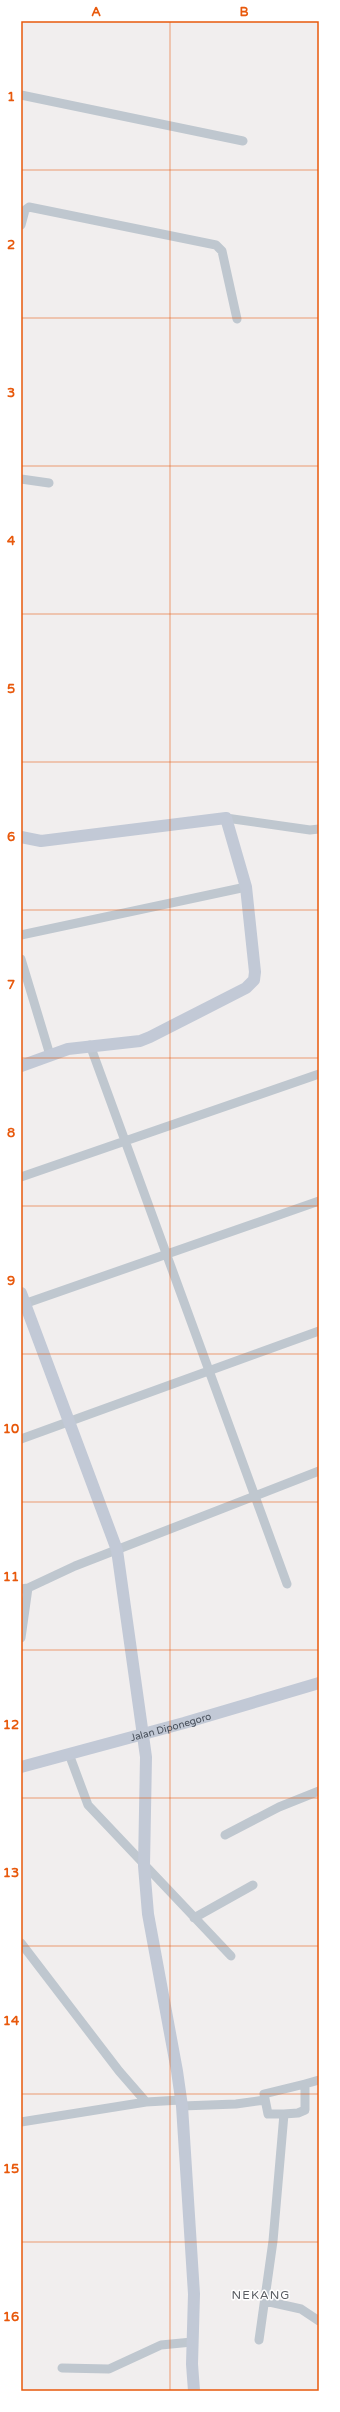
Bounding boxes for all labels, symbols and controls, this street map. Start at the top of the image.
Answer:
text: A [91,4,101,20]
text: B [239,4,249,20]
text: 1 [7,89,15,105]
text: 2 [7,237,15,253]
text: 3 [7,385,15,401]
text: 4 [7,533,16,549]
text: 5 [7,681,15,697]
text: 6 [7,829,15,845]
text: 7 [7,977,15,993]
text: 8 [7,1125,15,1141]
text: 9 [7,1273,15,1289]
text: 10 [3,1421,19,1437]
text: 11 [3,1569,19,1585]
street label: Jalan Diponegoro [129,1710,213,1744]
text: 12 [3,1717,19,1733]
text: 13 [3,1865,19,1881]
text: 14 [3,2013,20,2029]
text: 15 [3,2161,19,2177]
district label: NEKANG [232,2288,290,2302]
text: 16 [3,2309,19,2325]

